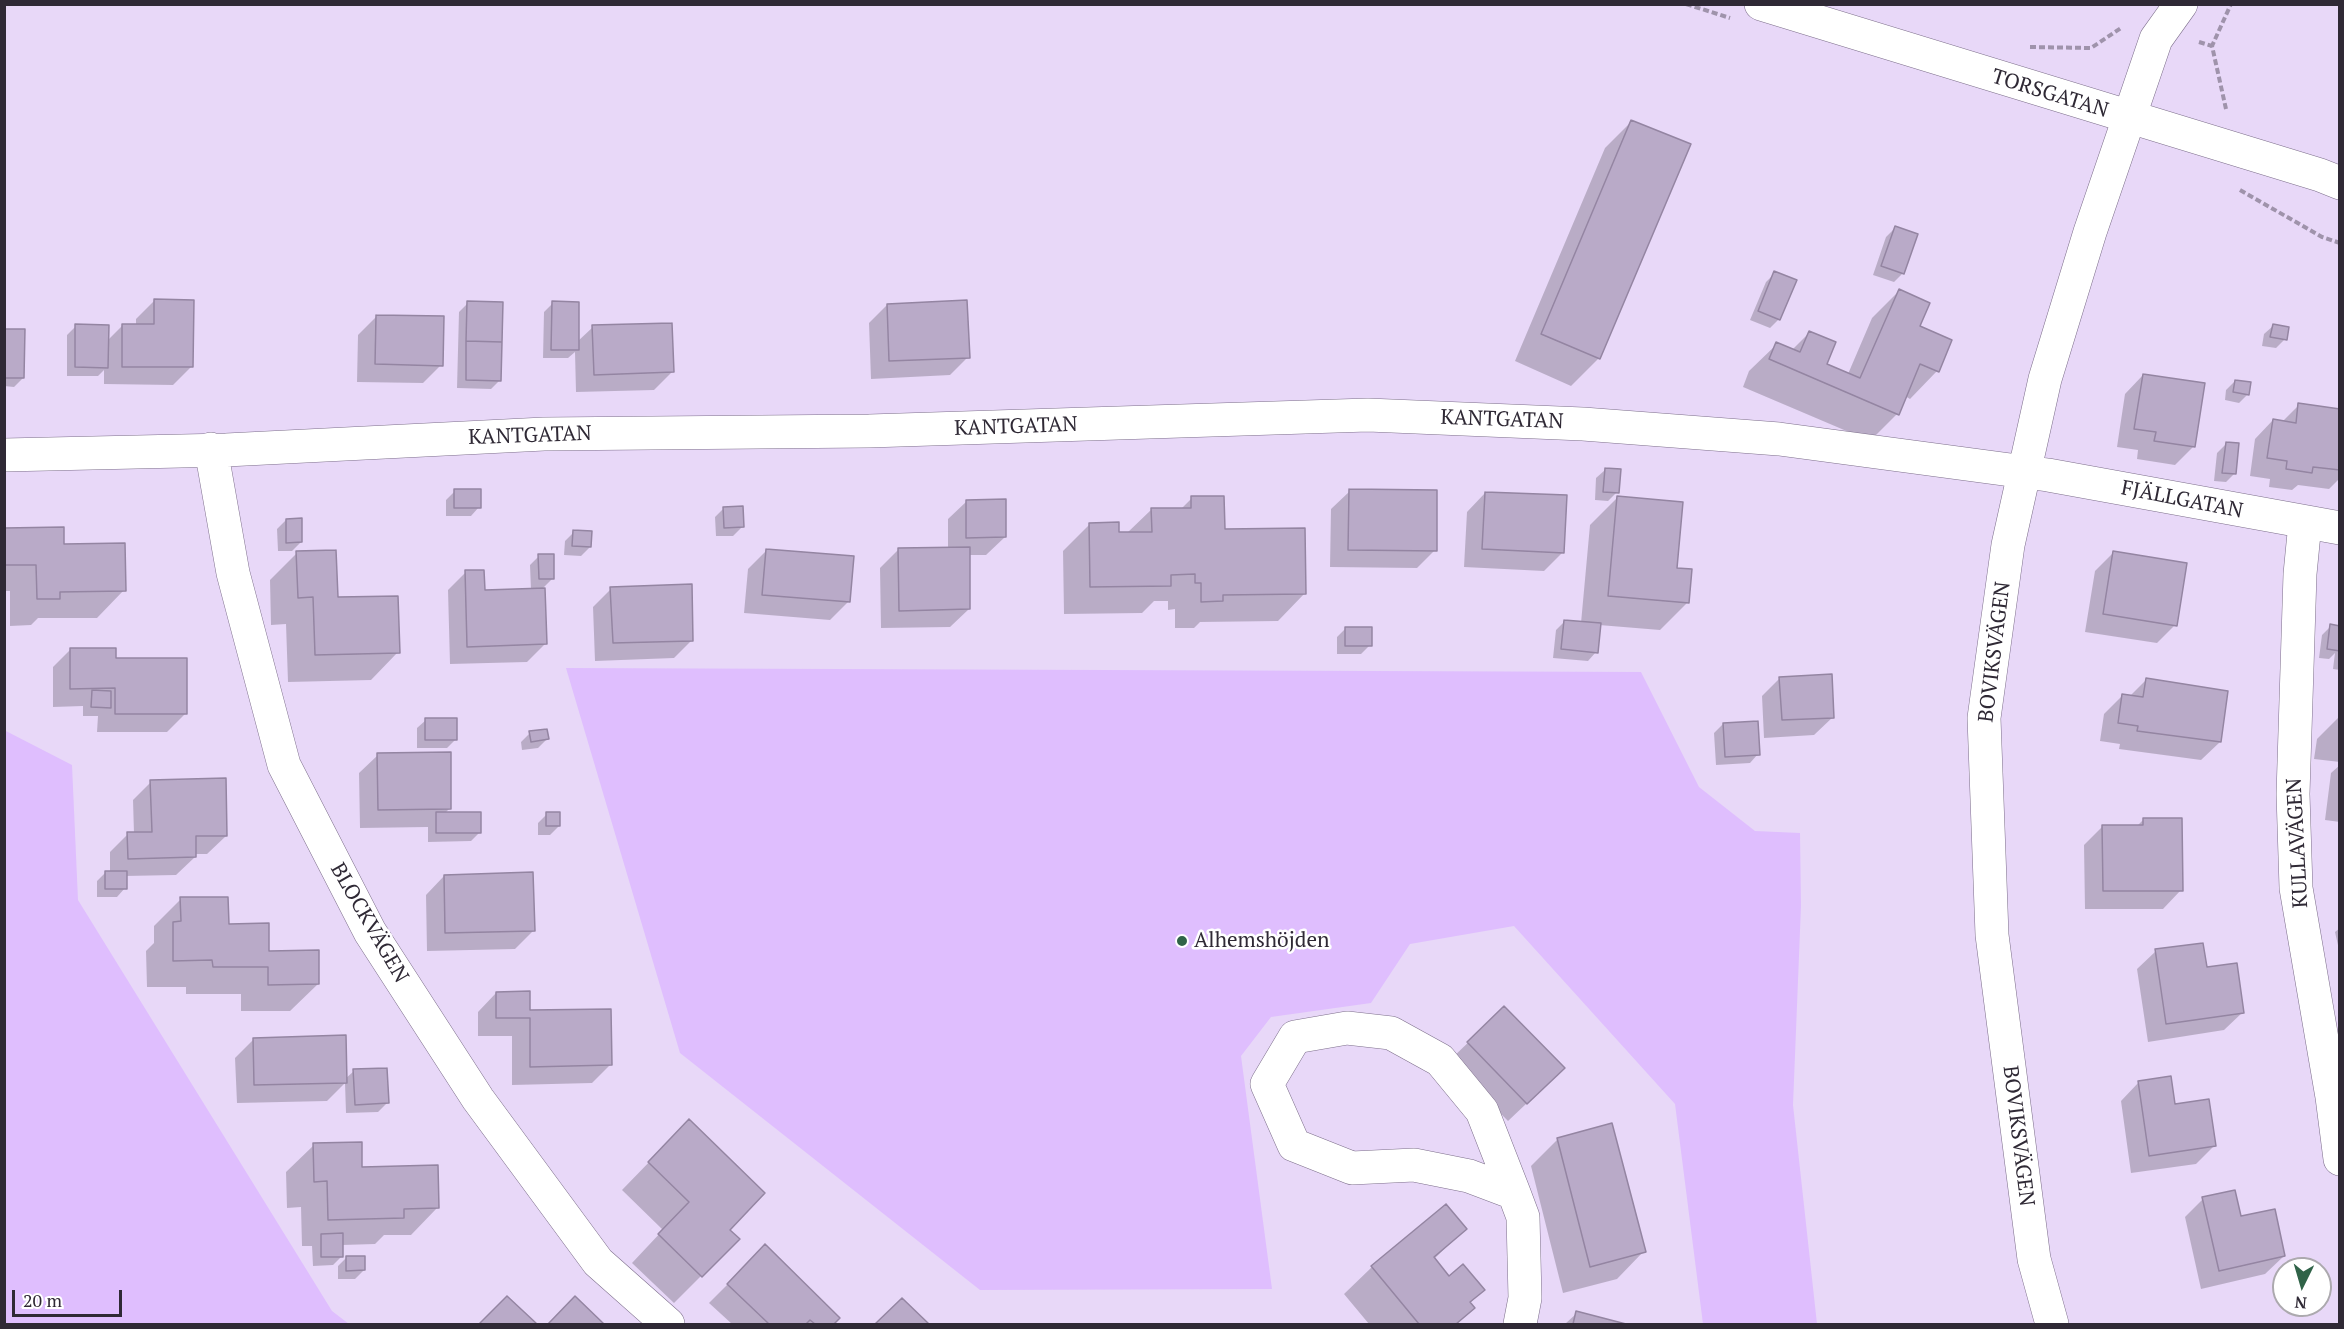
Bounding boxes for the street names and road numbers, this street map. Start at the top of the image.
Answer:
street label: TORSGATAN [1989,64,2111,124]
street label: KANTGATAN [1440,405,1564,435]
street label: KANTGATAN [954,412,1078,442]
street label: KANTGATAN [468,421,592,451]
street label: FJÄLLGATAN [2119,476,2245,524]
street label: BOVIKSVÄGEN [1974,580,2016,724]
street label: KULLAVÄGEN [2282,777,2314,909]
street label: BLOCKVÄGEN [325,859,413,987]
street label: BOVIKSVÄGEN [1997,1064,2039,1208]

